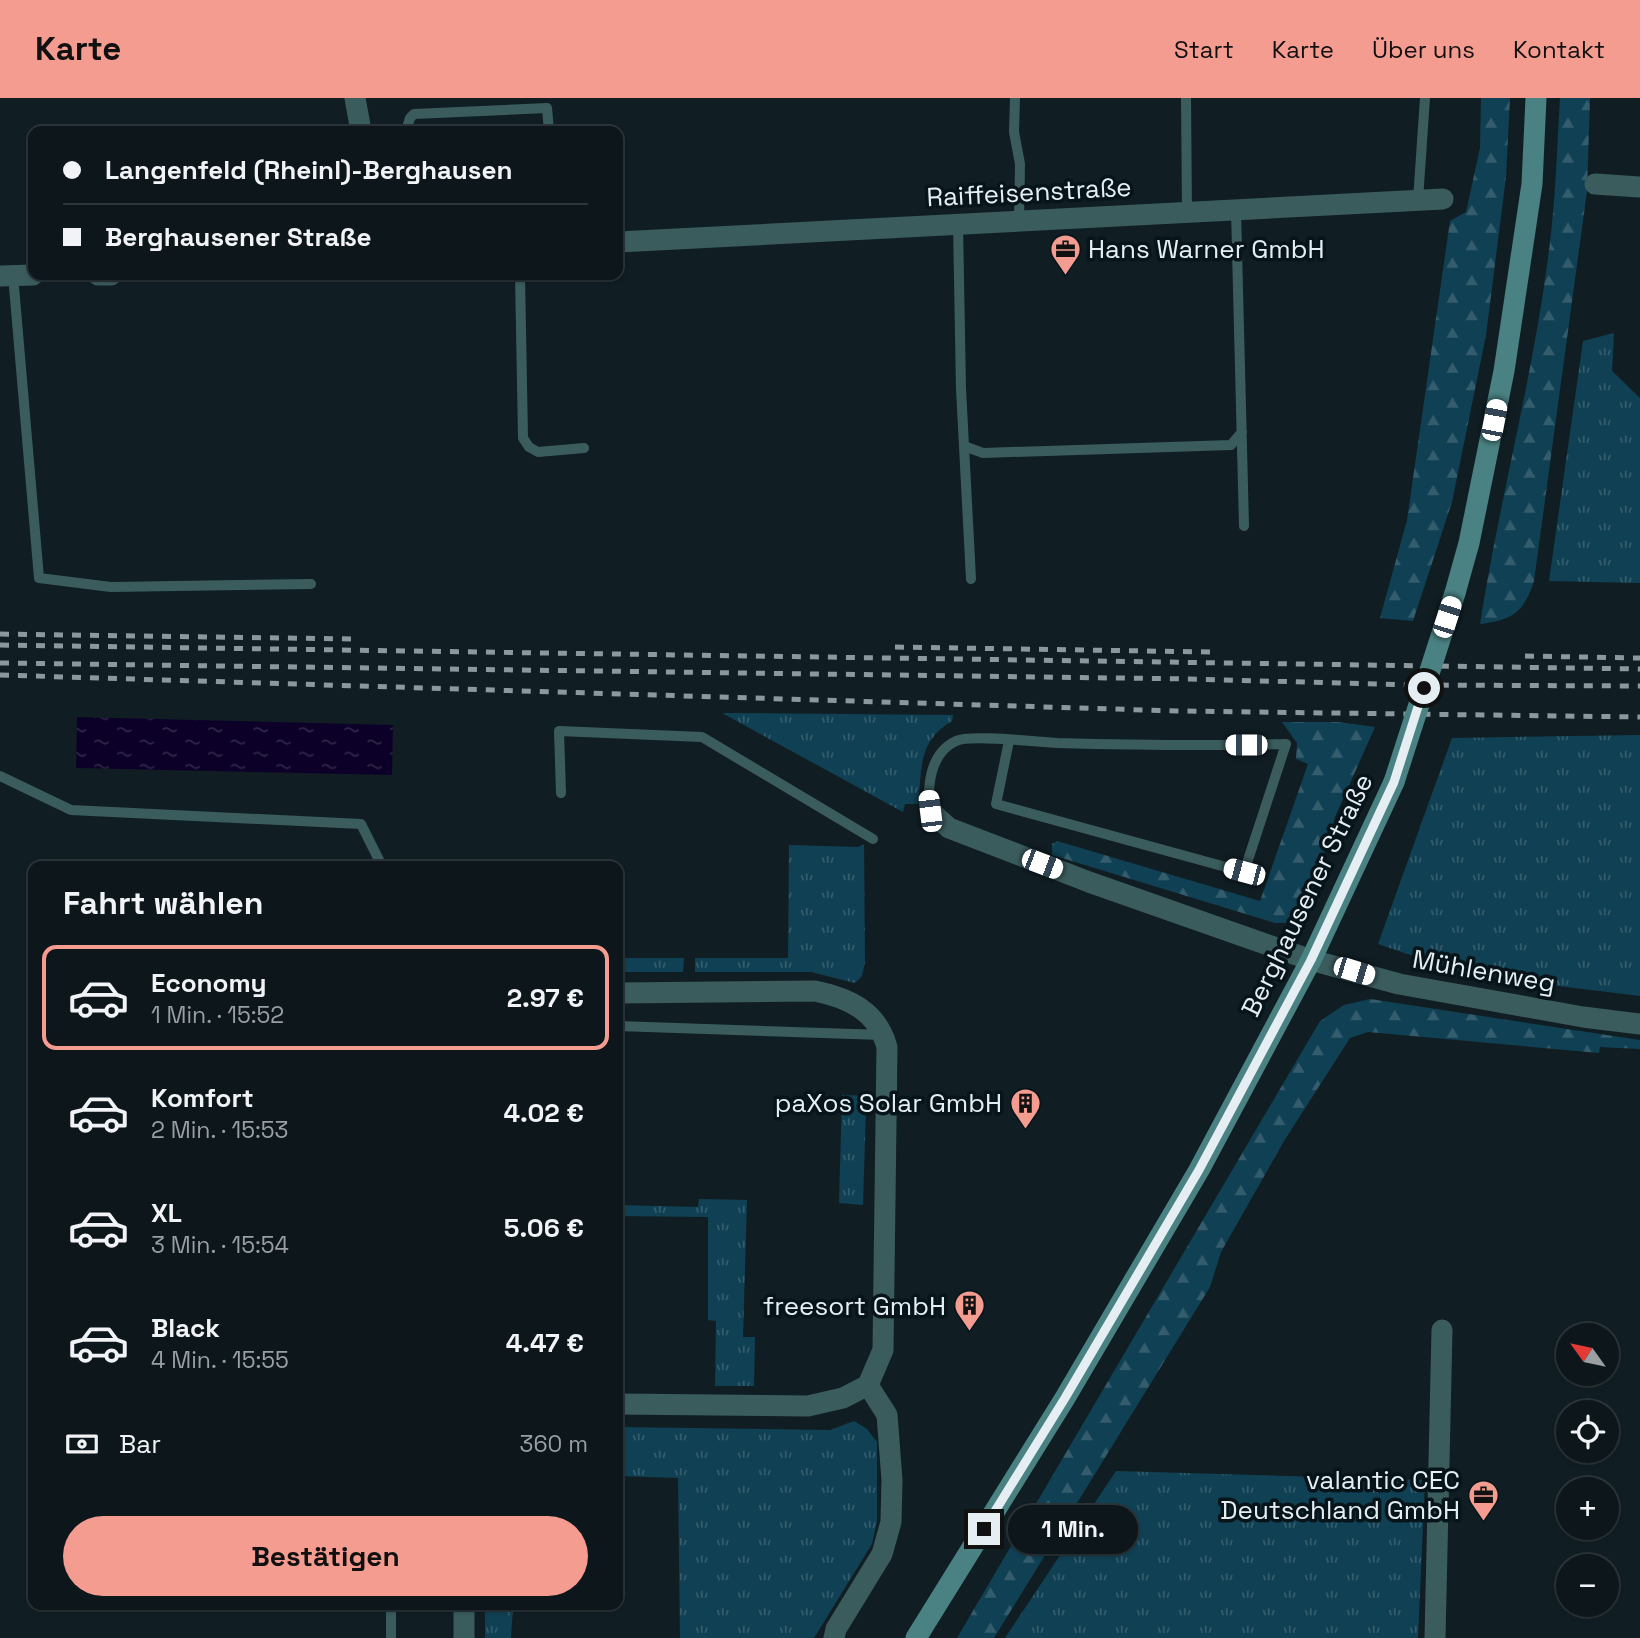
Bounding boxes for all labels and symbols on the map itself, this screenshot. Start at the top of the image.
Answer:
street label: Raiffeisenstraße [926,170,1132,214]
office icon: Hans Warner GmbH [1048,232,1082,276]
place label: Hans Warner GmbH [1088,232,1325,266]
car [1480,397,1509,443]
car [1431,594,1464,640]
route start [1408,672,1440,704]
car [1226,735,1268,756]
street label: Berghausener Straße [1233,768,1381,1022]
car [918,789,943,833]
car [1019,847,1066,881]
car [1221,856,1268,888]
street label: Mühlenweg [1410,942,1558,1000]
car [1331,955,1378,987]
place label: paXos Solar GmbH [775,1086,1002,1120]
building icon: paXos Solar GmbH [1008,1086,1042,1130]
place label: freesort GmbH [763,1289,946,1323]
building icon: freesort GmbH [952,1289,986,1333]
north arrow [1556,1323,1619,1386]
place label: valantic CEC Deutschland GmbH [1220,1463,1460,1527]
office icon: valantic CEC Deutschland GmbH [1466,1478,1500,1522]
callout: 1 Min. [1009,1504,1138,1554]
route end [968,1513,1000,1545]

